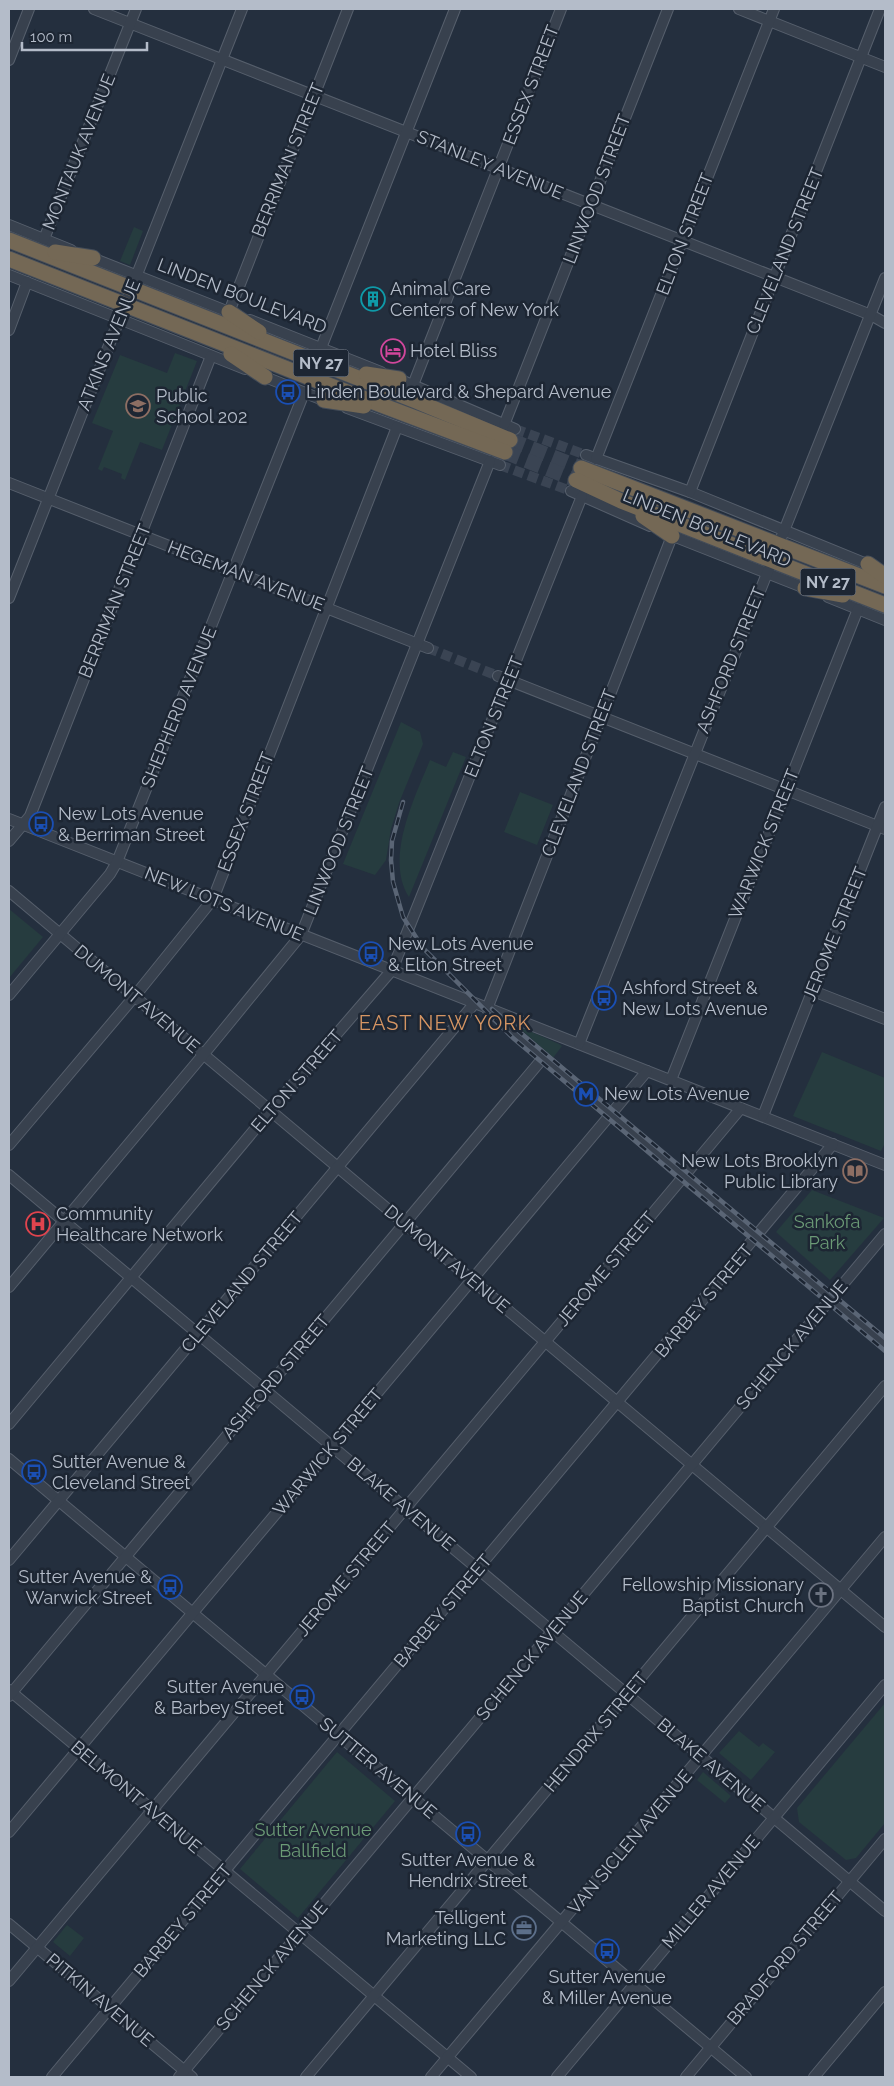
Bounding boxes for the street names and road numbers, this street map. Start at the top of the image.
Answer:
street label: ESSEX STREET [498,22,563,147]
street label: MONTAUK AVENUE [38,71,119,233]
street label: BERRIMAN STREET [247,80,328,240]
street label: LINWOOD STREET [558,111,635,266]
street label: STANLEY AVENUE [414,126,566,204]
street label: CLEVELAND STREET [742,165,828,337]
street label: ELTON STREET [652,170,717,298]
street label: LINDEN BOULEVARD [155,254,330,338]
street label: ATKINS AVENUE [73,276,144,413]
road number: NY 27 [294,349,348,376]
street label: LINDEN BOULEVARD [620,484,795,571]
street label: BERRIMAN STREET [74,521,155,681]
street label: HEGEMAN AVENUE [165,536,328,615]
road number: NY 27 [800,568,856,596]
street label: ASHFORD STREET [692,584,769,736]
street label: SHEPHERD AVENUE [137,623,221,790]
street label: ELTON STREET [460,653,527,780]
street label: CLEVELAND STREET [537,686,620,859]
street label: ESSEX STREET [213,749,278,874]
street label: LINWOOD STREET [299,764,378,918]
street label: WARWICK STREET [724,766,803,922]
street label: NEW LOTS AVENUE [142,862,307,945]
street label: JEROME STREET [798,864,871,1004]
street label: DUMONT AVENUE [70,940,204,1057]
street label: ELTON STREET [247,1025,347,1136]
street label: DUMONT AVENUE [380,1200,514,1317]
street label: CLEVELAND STREET [177,1207,307,1356]
street label: JEROME STREET [552,1207,660,1330]
street label: BARBEY STREET [650,1240,757,1361]
street label: SCHENCK AVENUE [732,1276,852,1413]
street label: ASHFORD STREET [217,1310,334,1443]
street label: WARWICK STREET [268,1384,387,1520]
street label: BLAKE AVENUE [343,1453,459,1555]
street label: JEROME STREET [292,1517,400,1640]
street label: BARBEY STREET [389,1550,496,1671]
street label: SCHENCK AVENUE [472,1587,592,1724]
street label: HENDRIX STREET [540,1668,652,1796]
street label: SUTTER AVENUE [316,1713,441,1823]
street label: BLAKE AVENUE [653,1714,769,1816]
street label: BELMONT AVENUE [67,1736,206,1857]
street label: VAN SICLEN AVENUE [563,1765,696,1918]
street label: MILLER AVENUE [657,1831,764,1952]
street label: BARBEY STREET [129,1860,236,1981]
street label: BRADFORD STREET [722,1886,847,2029]
street label: SCHENCK AVENUE [212,1897,332,2034]
street label: PITKIN AVENUE [42,1949,158,2051]

